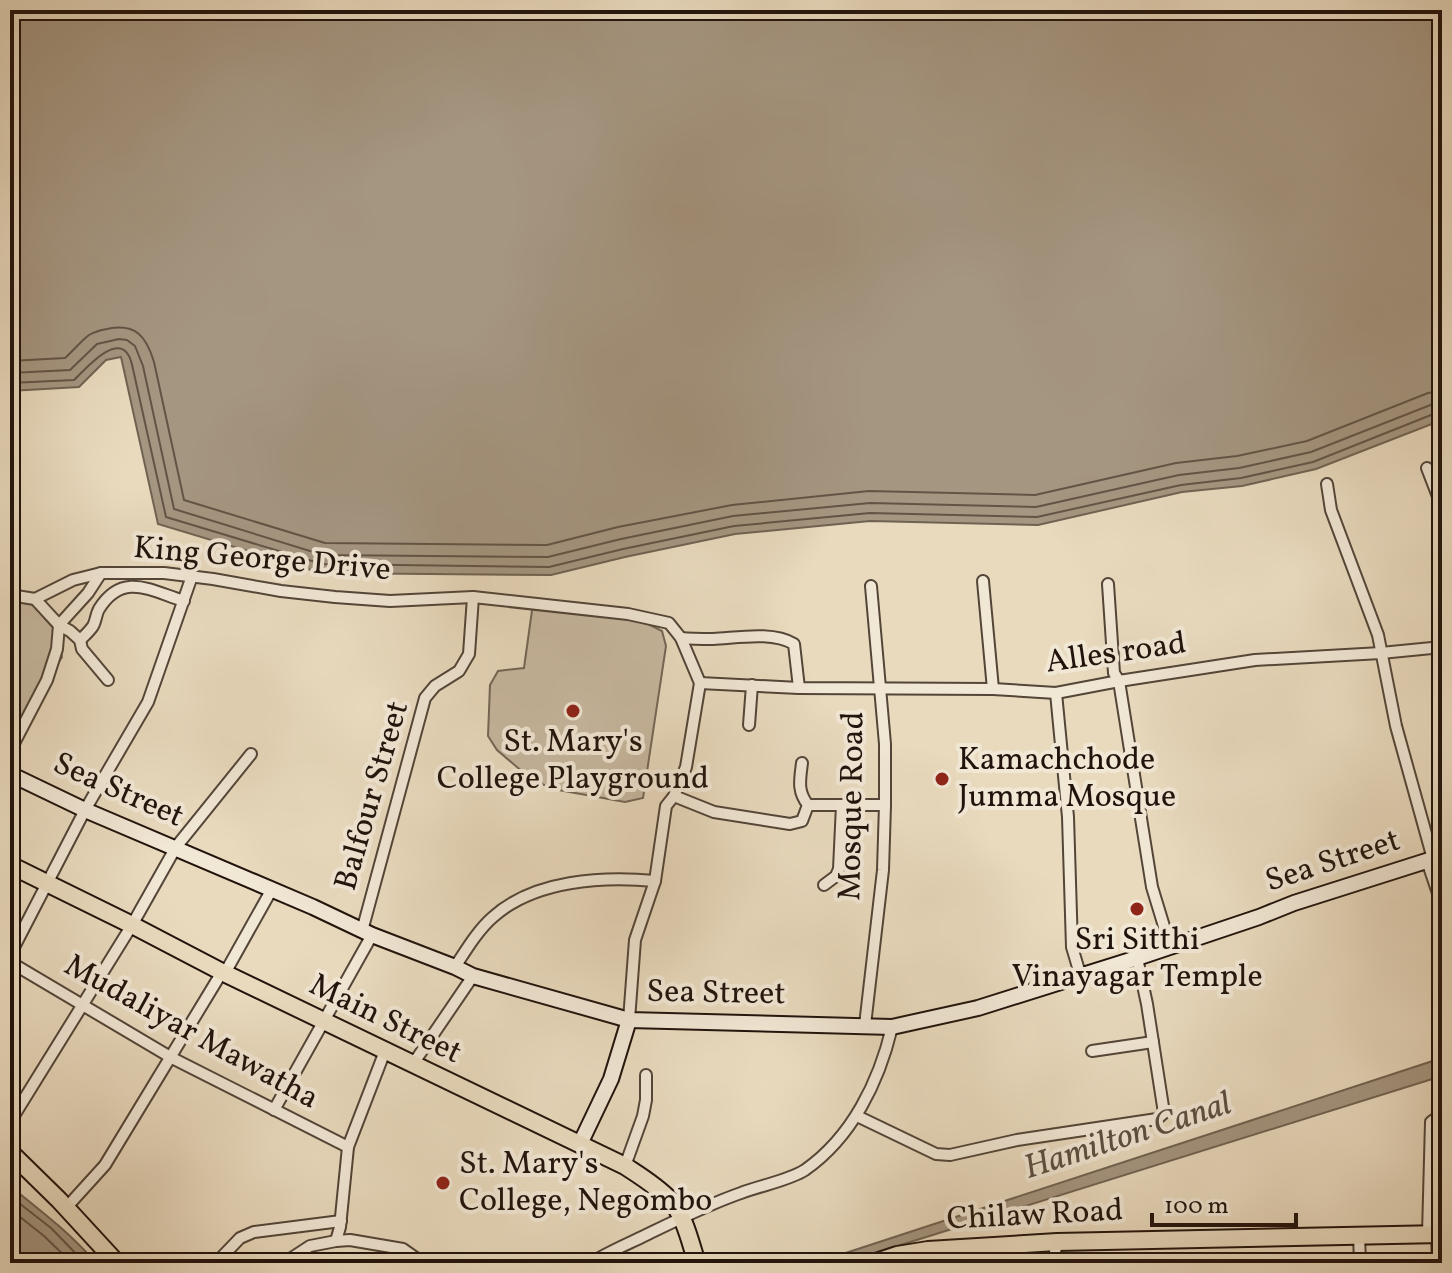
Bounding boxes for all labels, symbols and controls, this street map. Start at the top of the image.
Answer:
street label: King George Drive [131,527,393,593]
street label: Alles road [1043,622,1189,686]
street label: Balfour Street [325,696,421,896]
marker: St. Mary's College Playground [564,702,582,720]
street label: Mosque Road [829,711,877,901]
place label: St. Mary's College Playground [437,721,709,802]
place label: Kamachchode Jumma Mosque [958,739,1176,820]
street label: Sea Street [46,743,190,839]
marker: Kamachchode Jumma Mosque [933,770,951,788]
street label: Sea Street [1260,820,1406,904]
marker: Sri Sitthi Vinayagar Temple [1128,900,1146,918]
place label: Sri Sitthi Vinayagar Temple [1011,919,1263,1000]
street label: Mudaliyar Mawatha [56,945,326,1121]
street label: Main Street [301,964,469,1076]
street label: Sea Street [646,971,786,1017]
water label: Hamilton Canal [1018,1081,1238,1193]
place label: St. Mary's College, Negombo [459,1143,712,1224]
marker: St. Mary's College, Negombo [434,1174,452,1192]
scale bar [1152,1177,1296,1227]
street label: Chilaw Road [946,1189,1124,1243]
text: 100 m [1164,1190,1229,1224]

